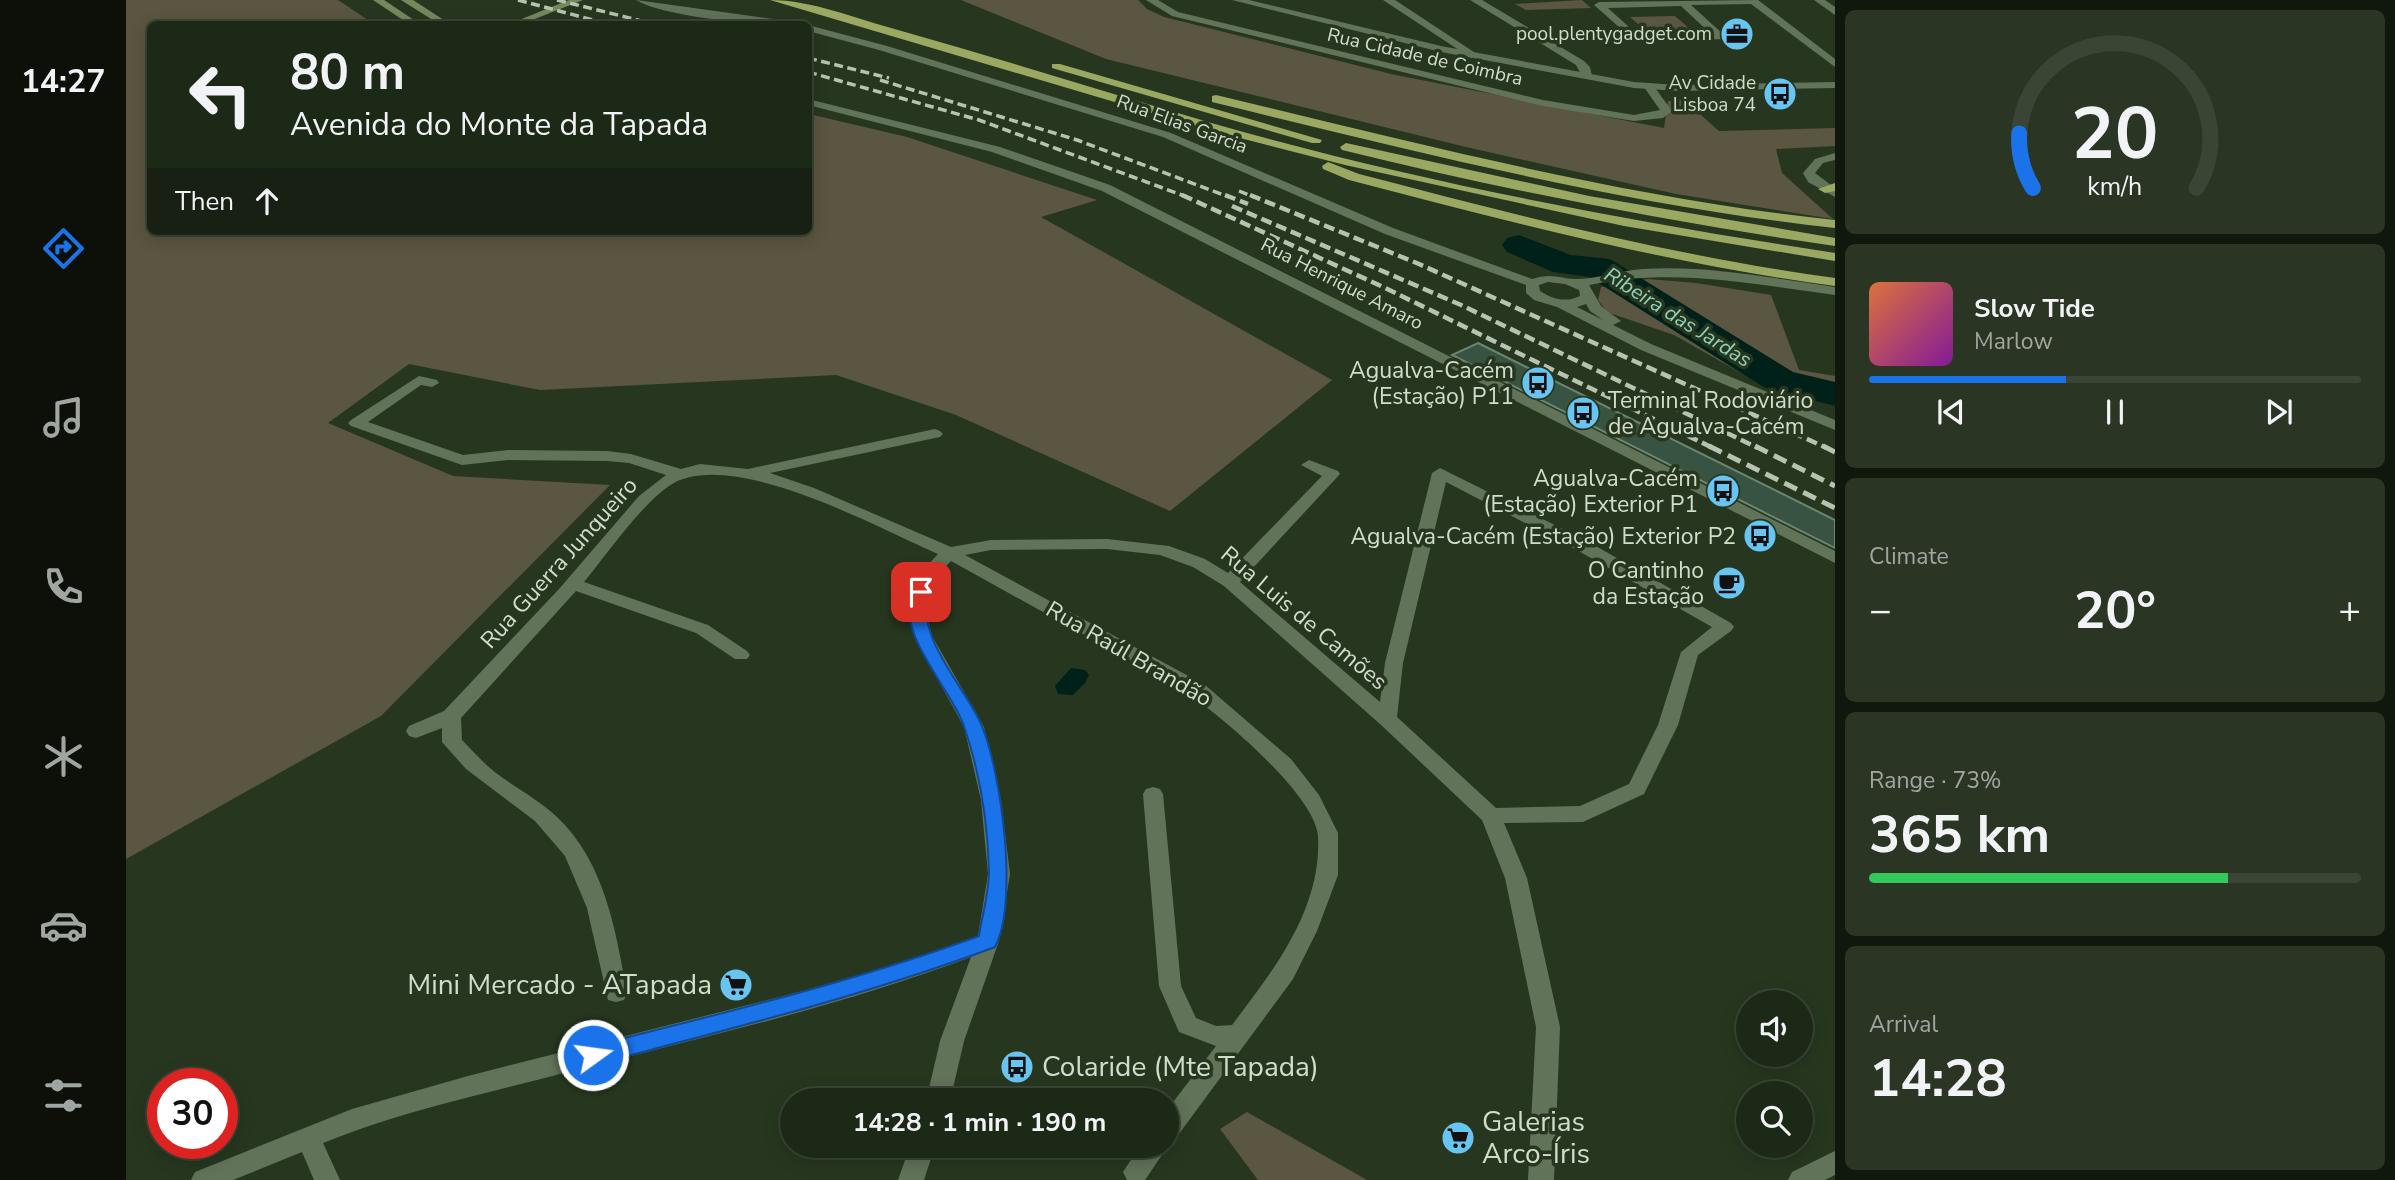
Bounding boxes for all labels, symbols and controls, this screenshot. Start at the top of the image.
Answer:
office icon: pool.plentygadget.com [1718,15,1756,53]
place label: pool.plentygadget.com [1516,21,1712,47]
street label: Rua Cidade de Coimbra [1325,22,1525,92]
text: 80 m [290,39,405,106]
icon: left [175,49,266,140]
text: 14:27 [21,60,105,103]
place label: Av Cidade Lisboa 74 [1668,70,1756,118]
bus stop icon: Av Cidade Lisboa 74 [1761,75,1799,113]
text: 20 [2071,84,2159,184]
street label: Rua Elias Garcia [1113,88,1251,160]
text: Avenida do Monte da Tapada [290,103,708,146]
text: km/h [2087,170,2143,204]
icon: ahead [248,182,286,220]
text: Then [175,184,234,219]
icon: directions [39,224,88,273]
street label: Rua Henrique Amaro [1256,232,1428,336]
water label: Ribeira das Jardas [1599,260,1757,374]
text: Slow Tide [1974,291,2095,326]
text: Marlow [1974,326,2053,357]
place label: Agualva-Cacém (Estação) P11 [1349,355,1514,412]
bus stop icon: Agualva-Cacém (Estação) P11 [1519,364,1557,402]
place label: Terminal Rodoviário de Agualva-Cacém [1608,385,1813,442]
icon: music [39,393,88,442]
icon: previous [1932,393,1970,431]
icon: pause [2096,393,2134,431]
icon: next [2260,393,2298,431]
bus stop icon: Terminal Rodoviário de Agualva-Cacém [1564,394,1602,432]
place label: Agualva-Cacém (Estação) Exterior P1 [1483,463,1698,520]
street label: Rua Guerra Junqueiro [474,471,644,655]
bus stop icon: Agualva-Cacém (Estação) Exterior P1 [1704,472,1742,510]
bus stop icon: Agualva-Cacém (Estação) Exterior P2 [1741,517,1779,555]
place label: Agualva-Cacém (Estação) Exterior P2 [1350,521,1736,552]
street label: Rua Luis de Camões [1214,539,1394,697]
text: Climate [1869,541,1949,572]
place label: O Cantinho da Estação [1588,555,1704,612]
icon: phone [39,562,88,611]
pin [891,562,951,622]
cafe icon: O Cantinho da Estação [1710,564,1748,602]
icon: arrive [902,573,940,611]
text: 20° [2074,575,2156,646]
text: − [1869,585,1892,636]
text: + [2338,585,2361,636]
street label: Rua Raúl Brandão [1040,594,1218,714]
icon: climate [39,732,88,781]
text: Range · 73% [1869,765,2001,796]
text: 365 km [1869,799,2050,870]
icon: car [39,901,88,950]
place label: Mini Mercado - ATapada [407,966,712,1004]
supermarket icon: Mini Mercado - ATapada [717,966,755,1004]
map controls [1736,990,1813,1158]
button: sound [1736,990,1813,1067]
text: Arrival [1869,1009,1938,1040]
position arrow [556,1018,630,1092]
text: 14:28 [1869,1043,2007,1114]
bus stop icon: Colaride (Mte Tapada) [998,1048,1036,1086]
place label: Colaride (Mte Tapada) [1042,1048,1319,1086]
speed limit sign: 30 [147,1068,238,1159]
icon: filters [39,1071,88,1120]
button: search [1736,1081,1813,1158]
place label: Galerias Arco-Íris [1482,1103,1590,1173]
text: 14:28 · 1 min · 190 m [853,1105,1106,1140]
supermarket icon: Galerias Arco-Íris [1439,1119,1477,1157]

